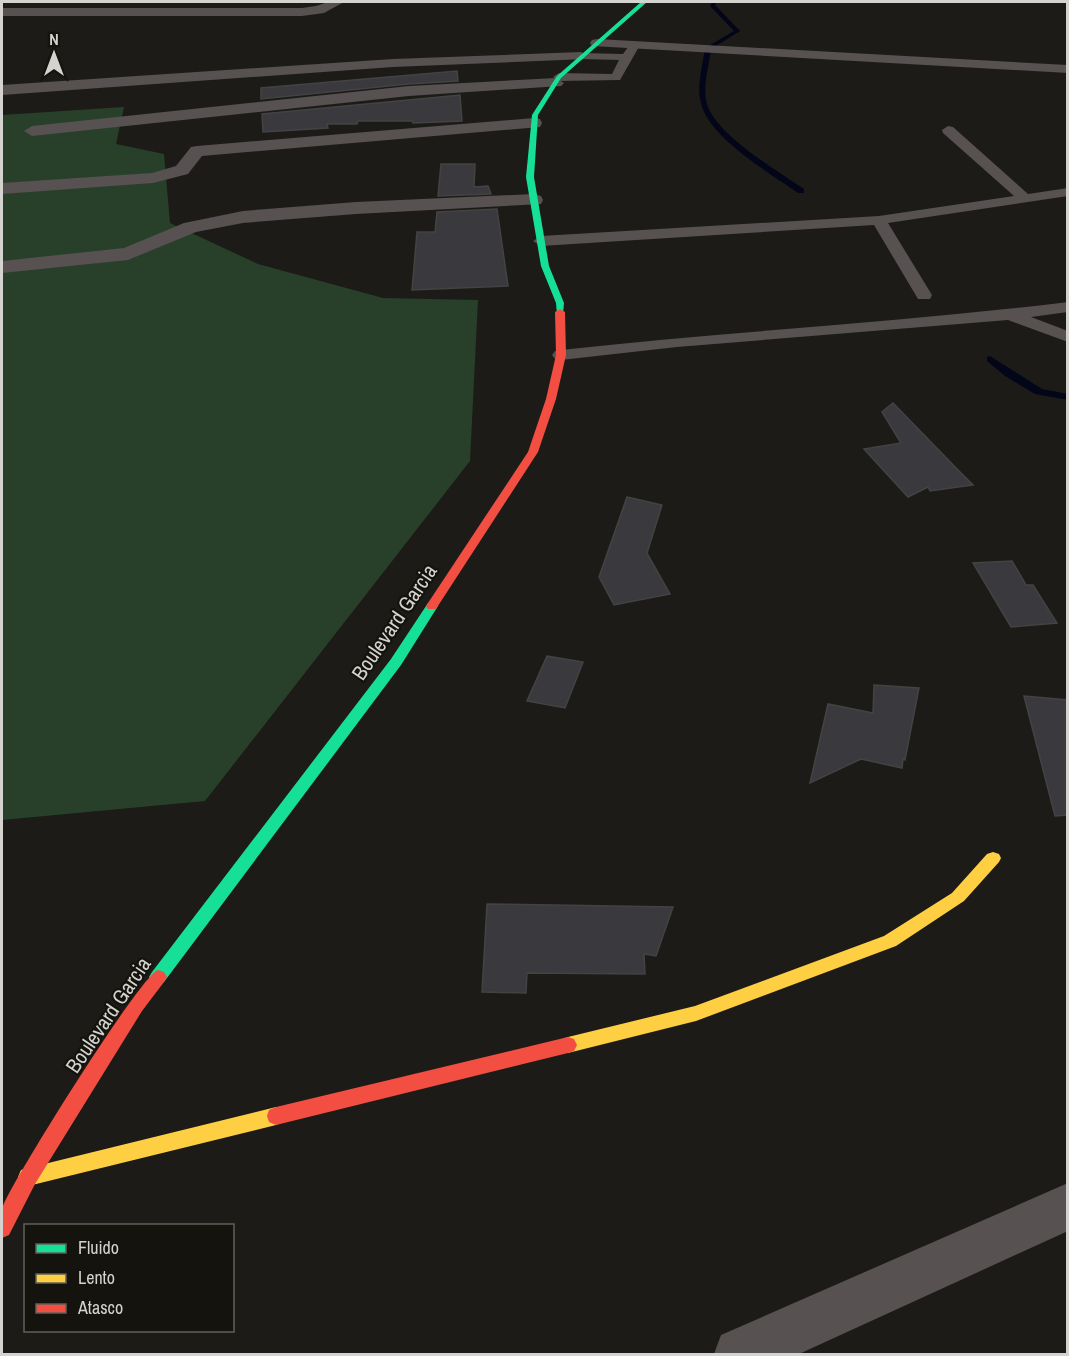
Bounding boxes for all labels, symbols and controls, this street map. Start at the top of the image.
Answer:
north arrow [24,24,84,84]
text: N [49,28,59,50]
street label: Boulevard Garcia [345,558,444,686]
street label: Boulevard Garcia [59,951,158,1079]
legend [24,1224,234,1332]
text: Fluido [78,1235,119,1260]
text: Lento [78,1265,115,1290]
text: Atasco [77,1295,123,1320]

